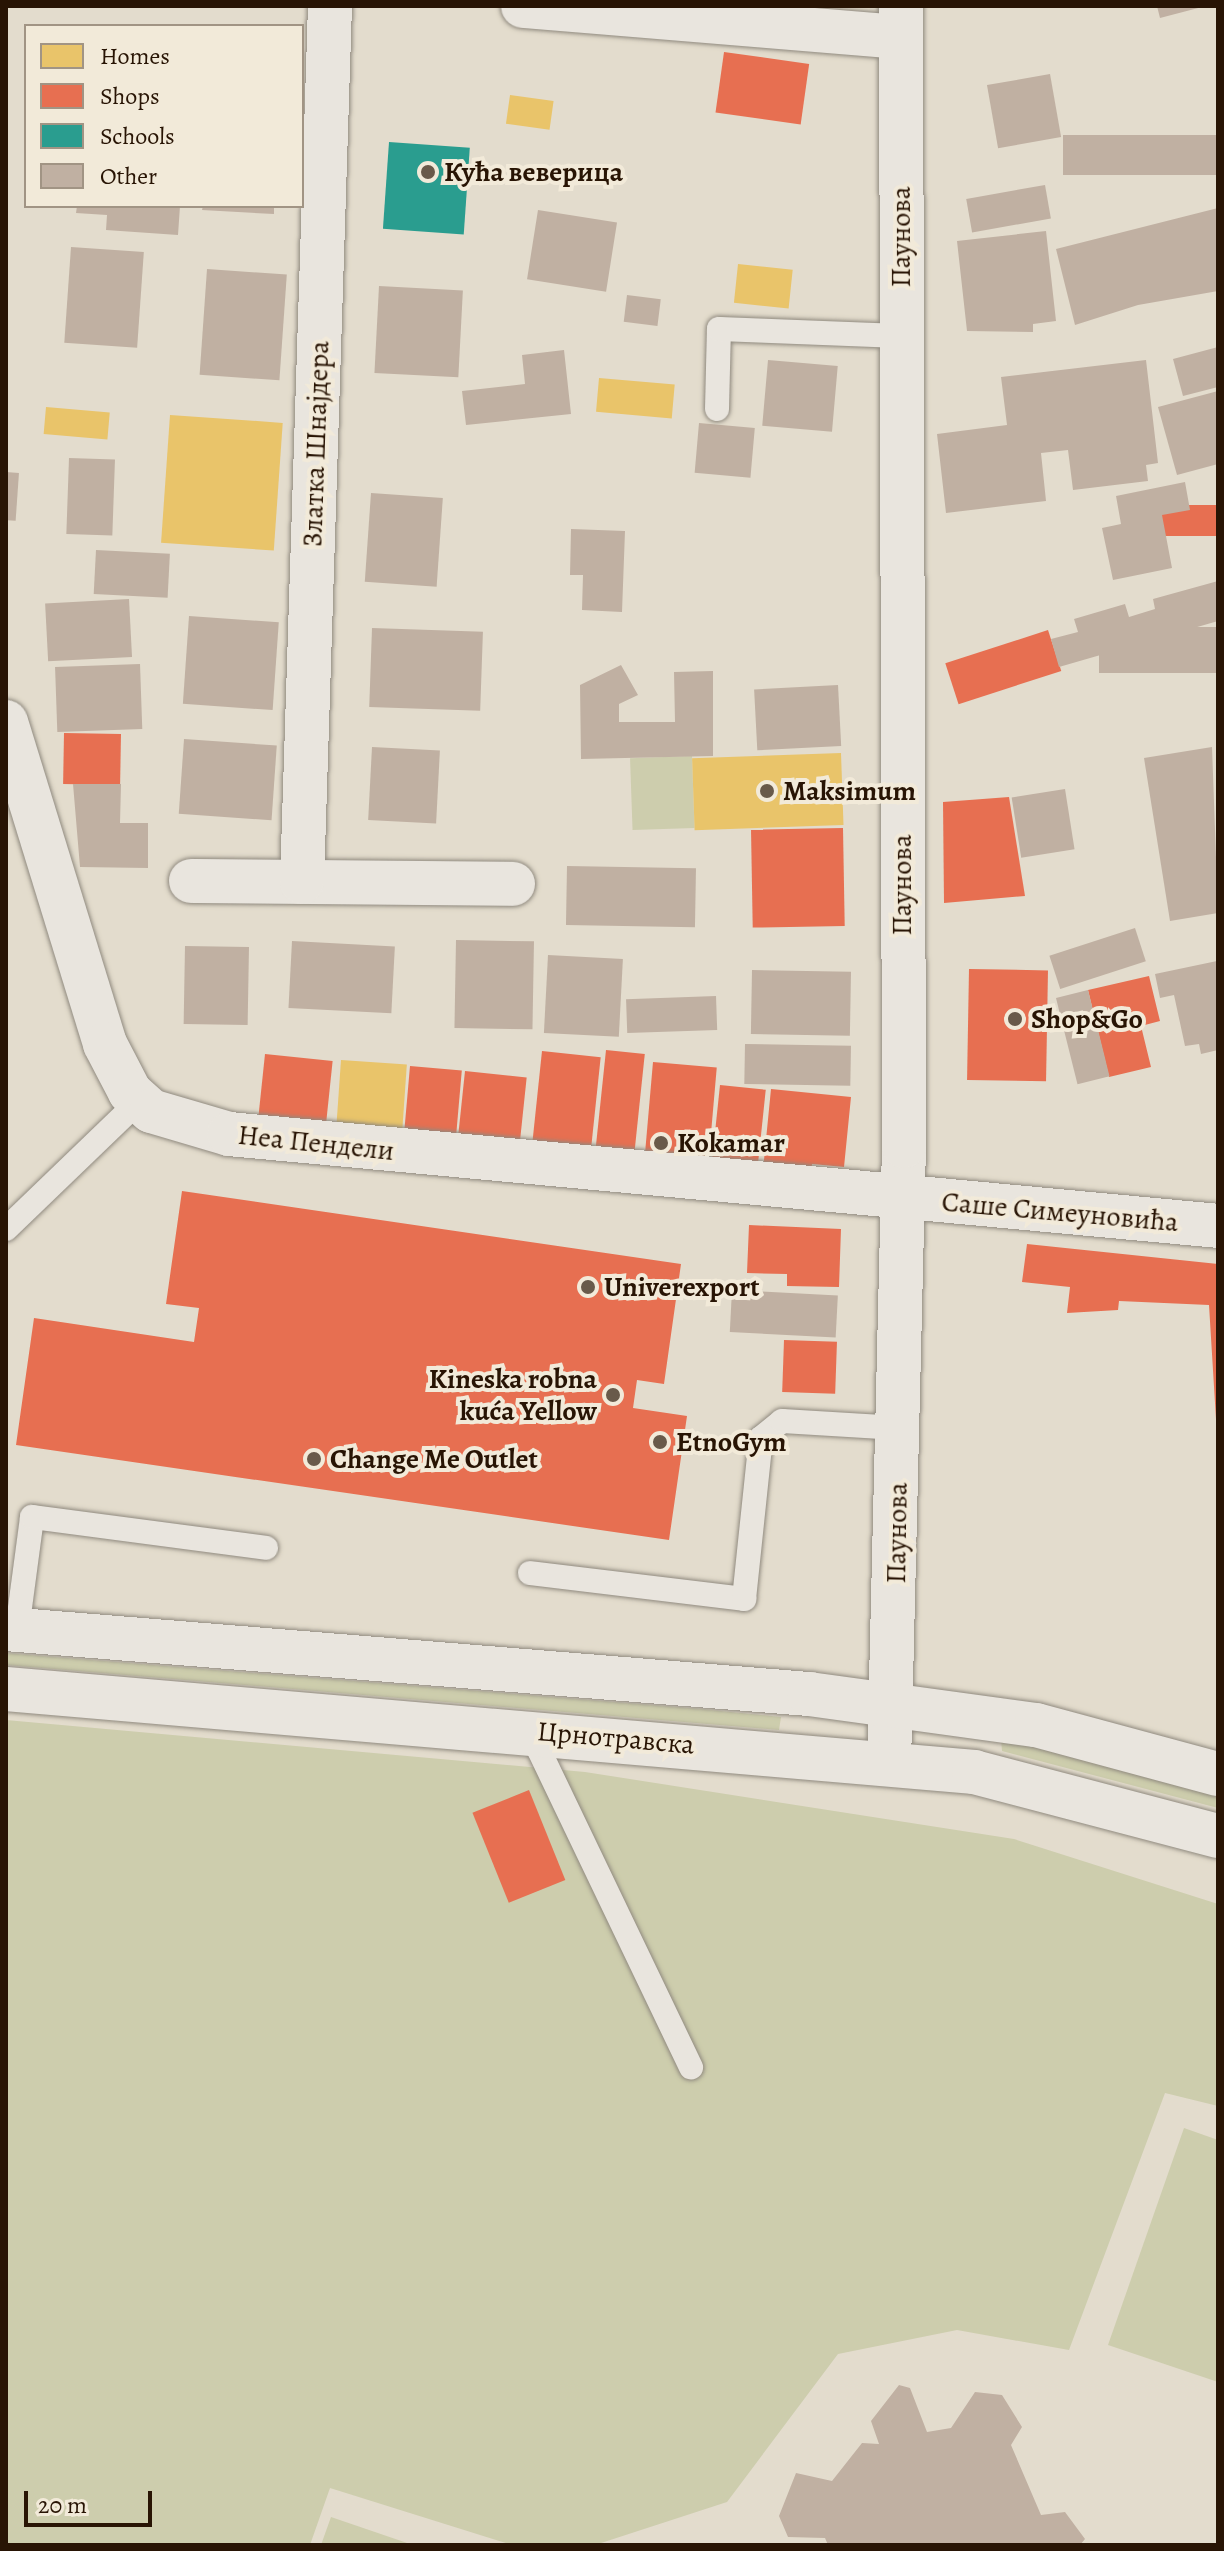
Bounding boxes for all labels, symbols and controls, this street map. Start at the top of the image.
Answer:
legend [24,24,304,208]
text: Homes [100,40,170,72]
text: Shops [100,80,160,112]
text: Schools [100,120,175,152]
place label: Кућа веверица [444,155,623,189]
text: Other [100,160,157,192]
marker: Кућа веверица [419,163,437,181]
street label: Паунова [884,186,918,288]
street label: Златка Шнајдера [296,340,336,548]
place label: Maksimum [783,774,916,808]
marker: Maksimum [758,782,776,800]
street label: Паунова [885,834,919,936]
place label: Shop&Go [1031,1002,1143,1036]
marker: Shop&Go [1006,1010,1024,1028]
street label: Неа Пендели [236,1118,396,1168]
place label: Kokamar [677,1126,785,1160]
marker: Kokamar [652,1134,670,1152]
street label: Саше Симеуновића [940,1185,1180,1239]
place label: Univerexport [604,1270,760,1304]
marker: Univerexport [579,1278,597,1296]
place label: Kineska robna kuća Yellow [429,1362,597,1428]
marker: Kineska robna kuća Yellow [604,1386,622,1404]
place label: EtnoGym [676,1425,786,1459]
marker: EtnoGym [651,1433,669,1451]
place label: Change Me Outlet [330,1442,538,1476]
marker: Change Me Outlet [305,1450,323,1468]
street label: Паунова [879,1482,915,1584]
street label: Црнотравска [536,1714,696,1762]
scale bar [28,2475,156,2525]
text: 20 m [38,2489,87,2521]

